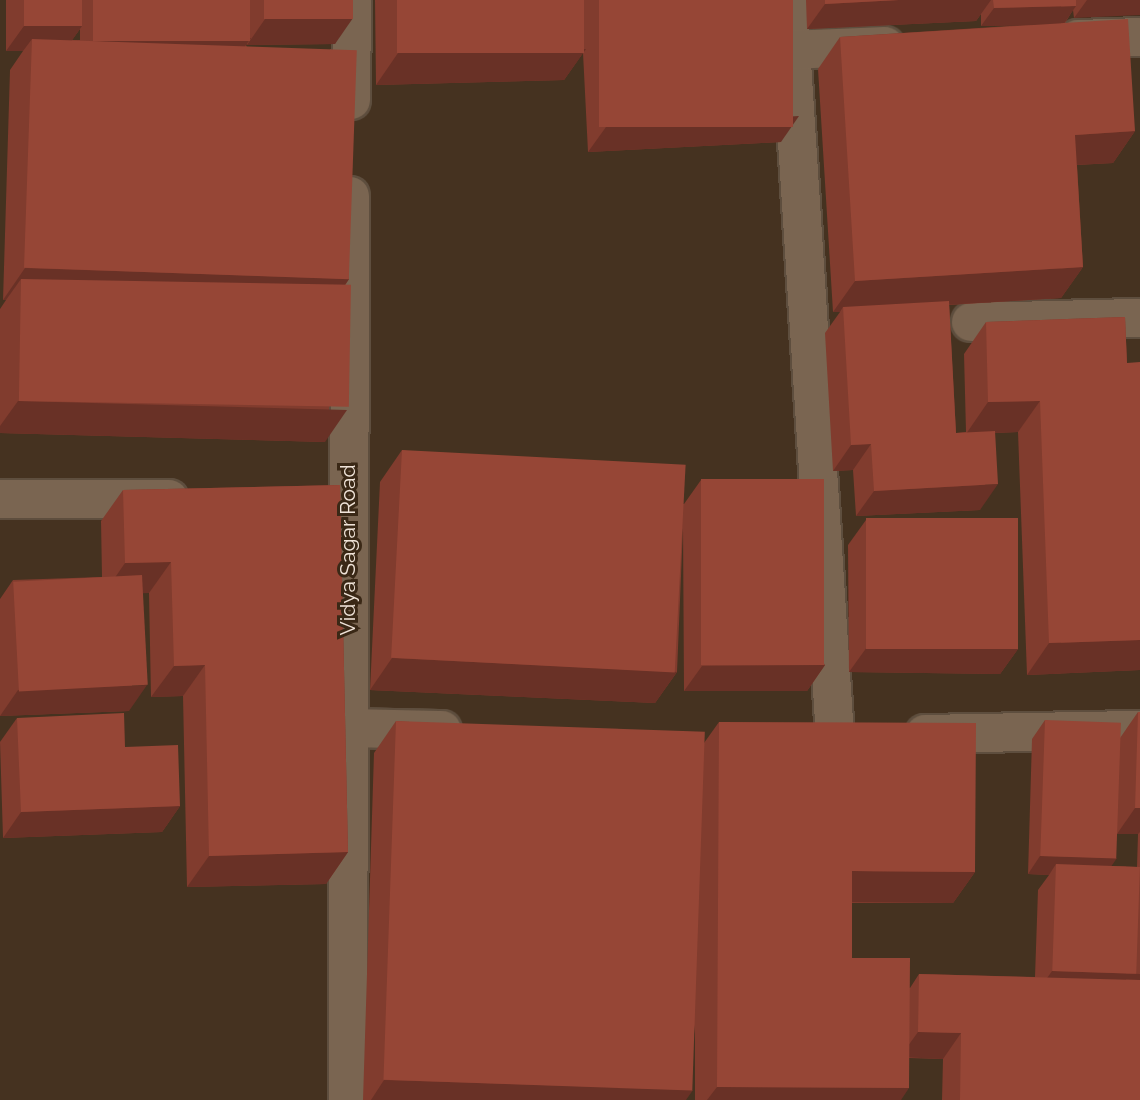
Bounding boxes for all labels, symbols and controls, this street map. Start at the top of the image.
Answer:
street label: Vidya Sagar Road [335,464,361,636]

